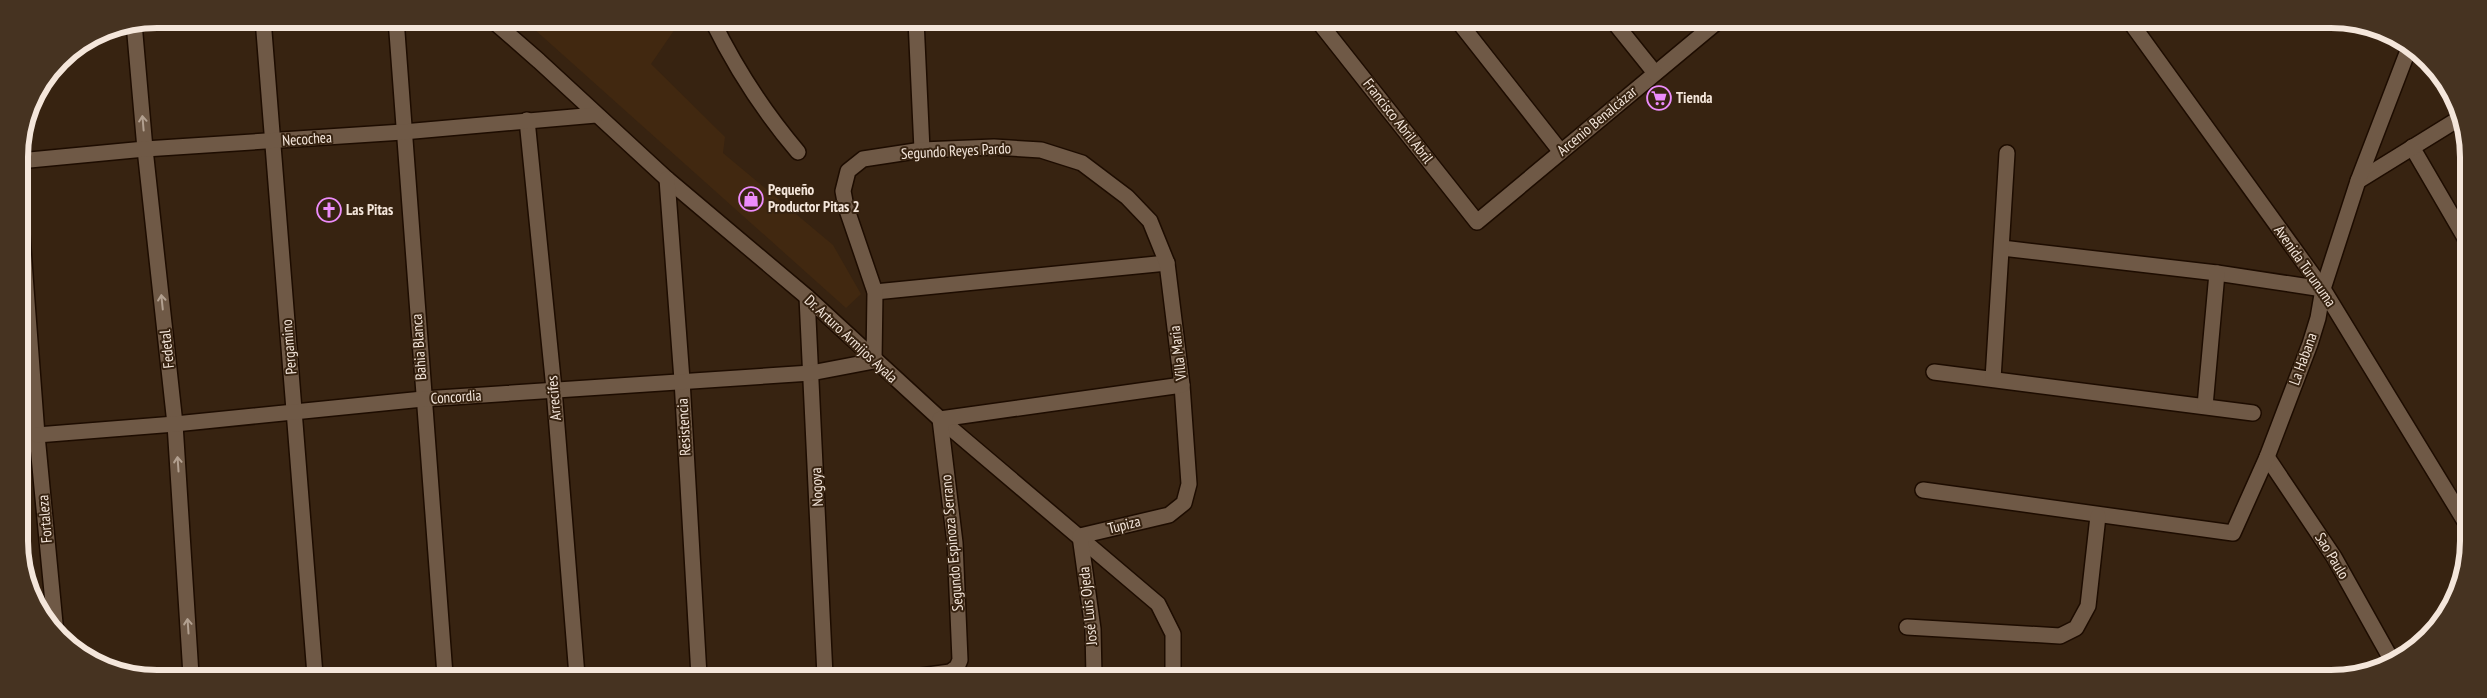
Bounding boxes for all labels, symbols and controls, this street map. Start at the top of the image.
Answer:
street label: Francisco Abril Abril [1359,74,1438,167]
street label: Arcenio Benalcázar [1553,81,1641,159]
supermarket icon: Tienda [1646,85,1672,111]
place label: Tienda [1676,88,1713,107]
one-way arrow [138,116,148,132]
street label: Necochea [281,127,332,150]
street label: Segundo Reyes Pardo [900,138,1012,163]
place label: Pequeño Productor Pitas 2 [768,180,860,216]
shop icon: Pequeño Productor Pitas 2 [738,186,764,212]
church icon: Las Pitas [316,197,342,223]
place label: Las Pitas [346,200,393,219]
street label: Avenida Turunuma [2270,221,2340,310]
street label: Dr. Arturo Armijos Ayala [801,291,902,387]
one-way arrow [157,295,167,311]
street label: Bahia Blanca [407,313,430,381]
street label: Pergamino [277,319,300,375]
street label: Villa Maria [1165,324,1190,383]
street label: Fedetal [155,328,178,369]
street label: La Habana [2284,330,2321,388]
street label: Arrecifes [542,375,565,421]
street label: Concordia [430,385,482,408]
street label: Resistencia [673,398,694,456]
one-way arrow [173,456,183,472]
street label: Nogoya [806,467,827,507]
street label: Segundo Espinoza Serrano [936,474,967,612]
street label: Fortaleza [33,494,56,544]
street label: Tupiza [1106,511,1142,538]
street label: Sao Paulo [2311,529,2354,582]
street label: José Luis Ojeda [1074,566,1101,647]
one-way arrow [184,618,193,634]

